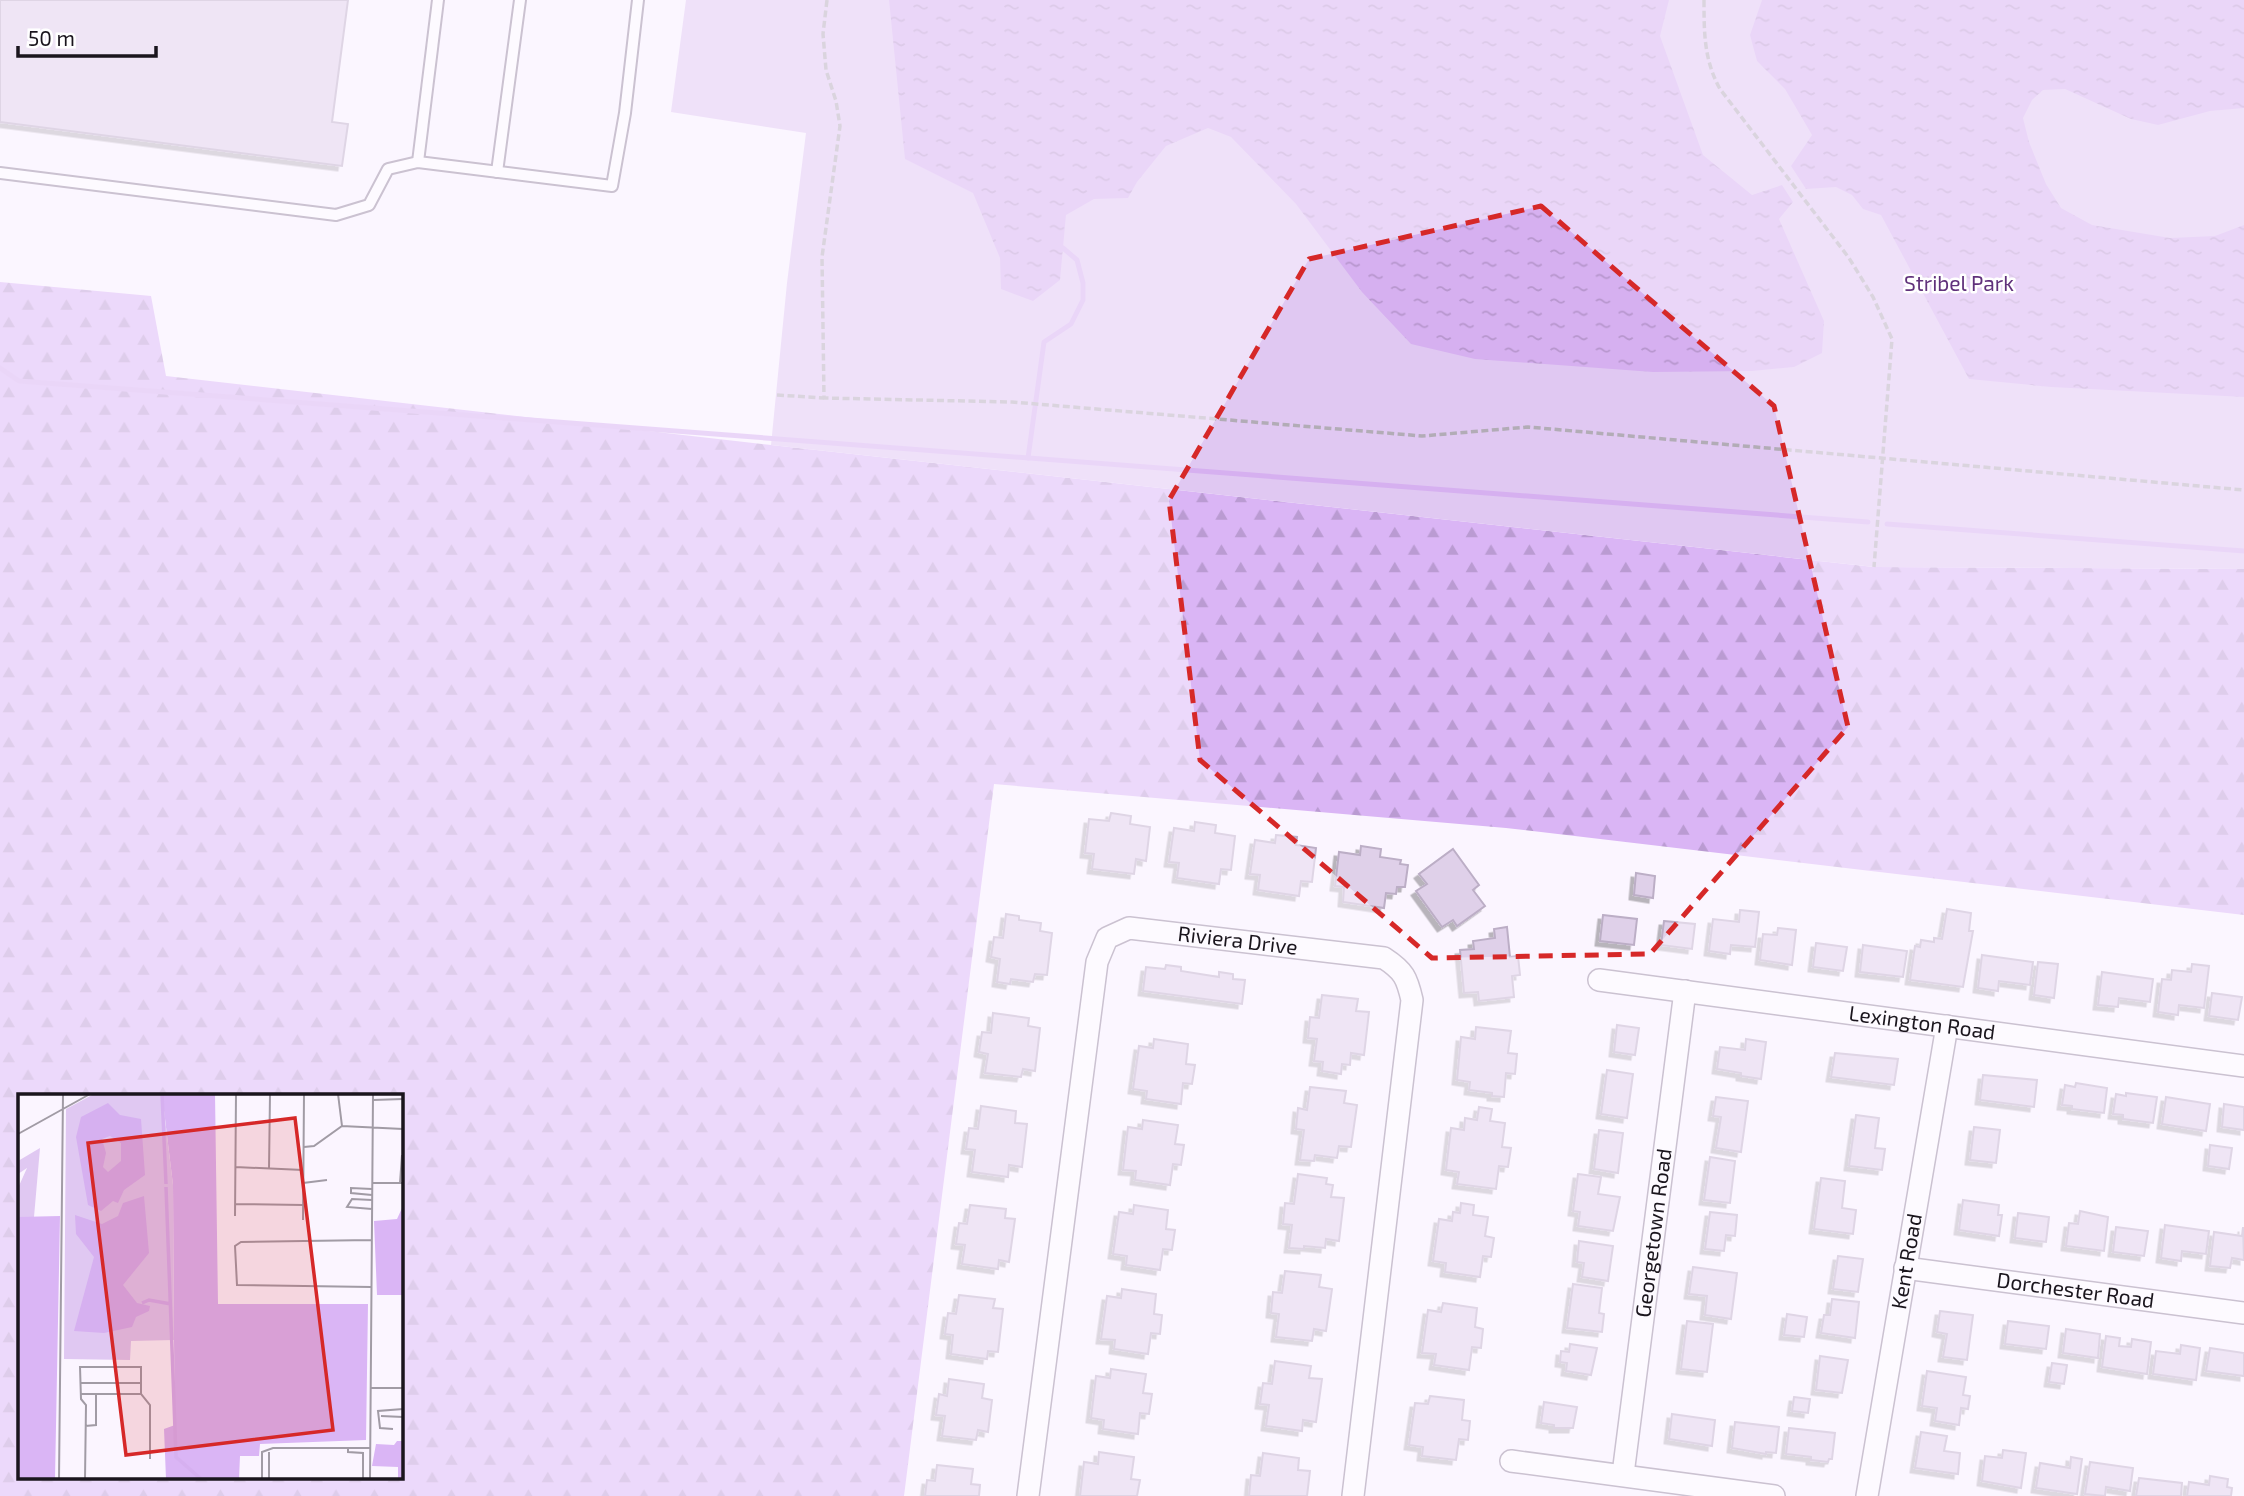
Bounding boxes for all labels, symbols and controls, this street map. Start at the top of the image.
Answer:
scale bar [18,14,156,58]
text: 50 m [28,25,75,50]
park label: Stribel Park [1904,270,2014,295]
street label: Riviera Drive [1177,920,1299,959]
street label: Lexington Road [1848,999,1997,1044]
inset map [18,1094,402,1478]
street label: Georgetown Road [1629,1147,1676,1319]
street label: Kent Road [1885,1211,1926,1311]
street label: Dorchester Road [1995,1266,2156,1312]

